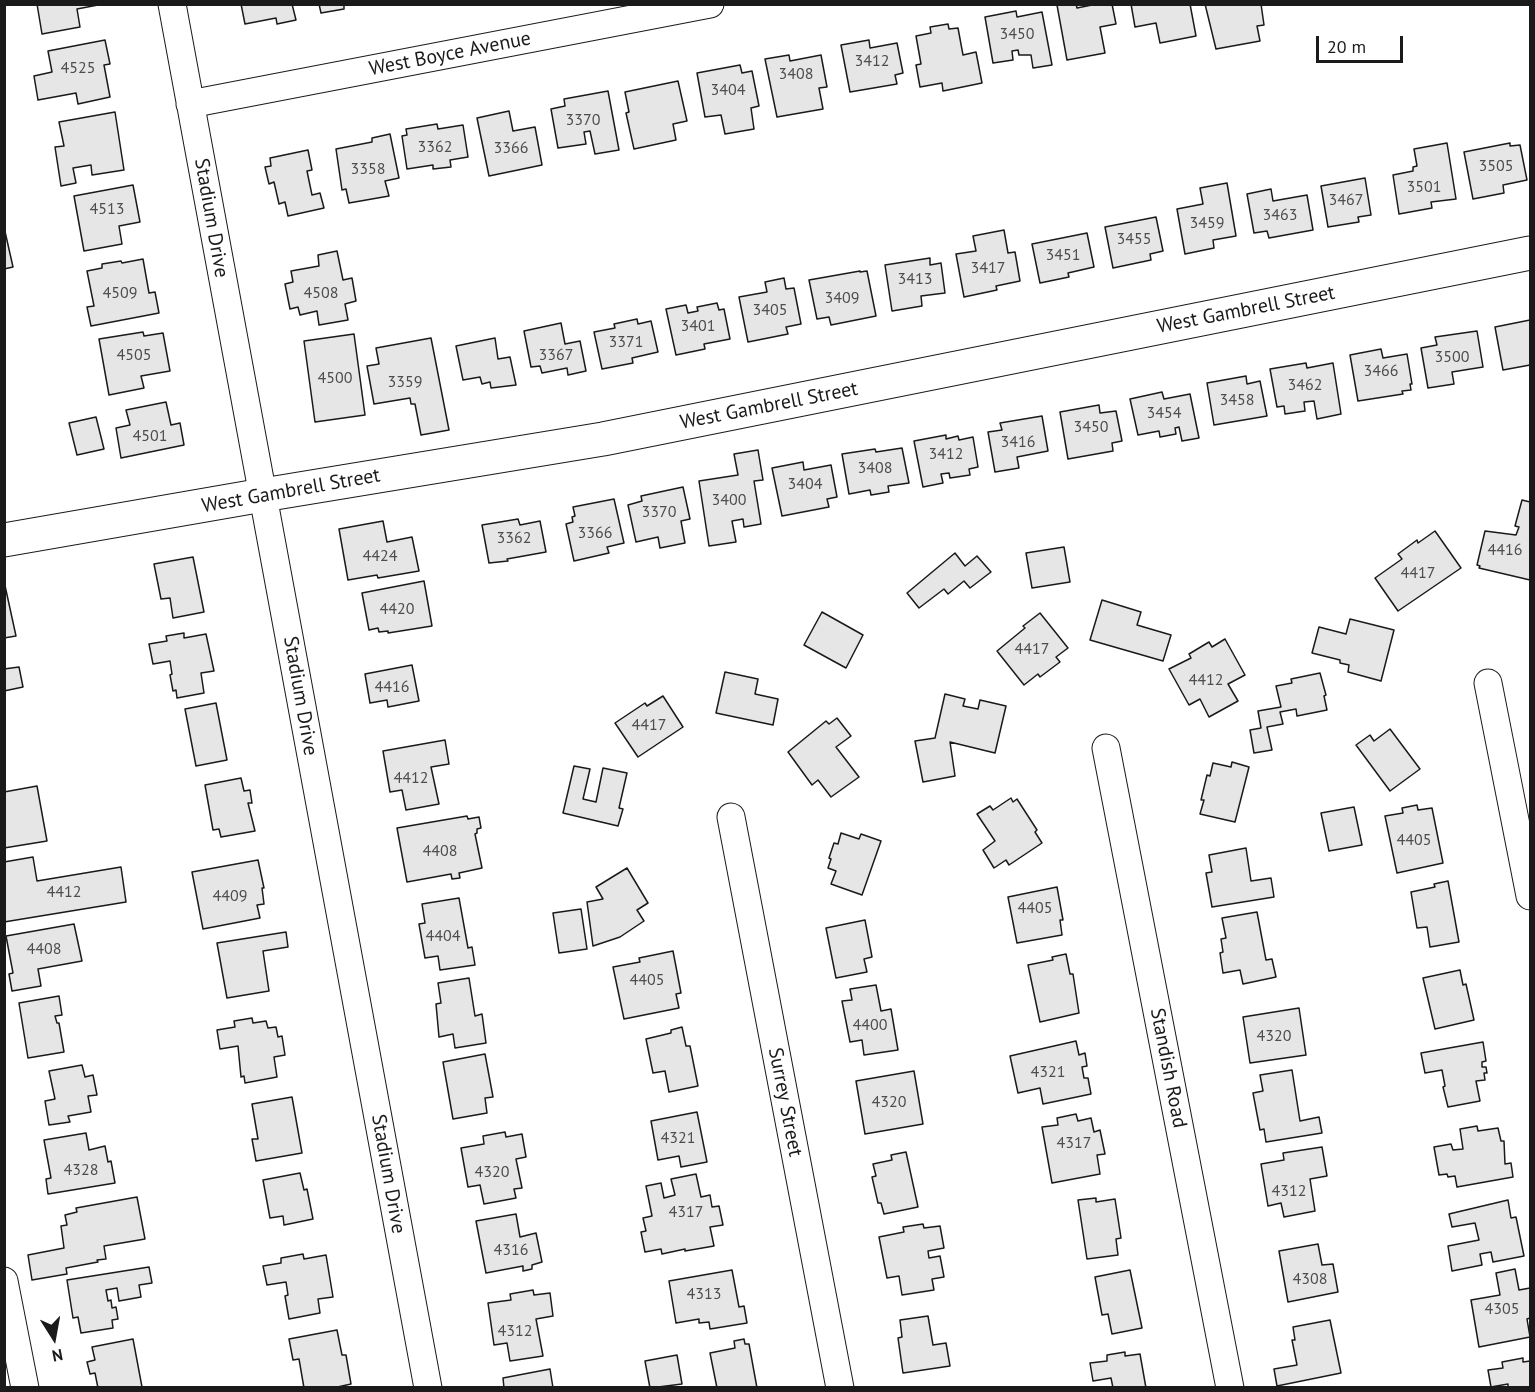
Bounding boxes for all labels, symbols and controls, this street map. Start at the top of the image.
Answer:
house number: 3450 [1000,24,1034,44]
scale bar [1319,24,1406,62]
street label: West Boyce Avenue [367,27,533,81]
text: 20 m [1327,35,1366,58]
house number: 3412 [855,51,889,71]
house number: 4525 [61,58,95,78]
house number: 3408 [779,64,813,84]
house number: 3404 [711,80,745,100]
house number: 3370 [566,110,600,130]
house number: 3362 [418,137,452,157]
house number: 3366 [494,138,528,158]
house number: 3505 [1479,156,1513,176]
street label: Stadium Drive [189,157,233,279]
house number: 3358 [351,159,385,179]
house number: 3501 [1407,177,1441,197]
house number: 3467 [1329,190,1363,210]
house number: 4513 [90,199,124,219]
house number: 3463 [1263,205,1297,225]
house number: 3459 [1190,213,1224,233]
house number: 3455 [1117,229,1151,249]
house number: 3451 [1046,245,1080,265]
house number: 3417 [971,258,1005,278]
house number: 3413 [898,269,932,289]
street label: West Gambrell Street [1155,281,1337,339]
house number: 4509 [103,283,137,303]
house number: 4508 [304,283,338,303]
house number: 3409 [825,288,859,308]
house number: 3405 [753,300,787,320]
house number: 3401 [681,316,715,336]
house number: 3371 [609,332,643,352]
house number: 4505 [117,345,151,365]
house number: 3367 [539,345,573,365]
house number: 3500 [1435,347,1469,367]
house number: 3466 [1364,361,1398,381]
house number: 4500 [318,368,352,388]
house number: 3359 [388,372,422,392]
house number: 3462 [1288,375,1322,395]
street label: West Gambrell Street [678,377,860,435]
house number: 3458 [1220,390,1254,410]
house number: 3454 [1147,403,1181,423]
house number: 3450 [1074,417,1108,437]
house number: 4501 [133,426,167,446]
house number: 3416 [1001,432,1035,452]
house number: 3412 [929,444,963,464]
house number: 3408 [858,458,892,478]
street label: West Gambrell Street [200,463,382,519]
house number: 3404 [788,474,822,494]
house number: 3400 [712,490,746,510]
house number: 3370 [642,502,676,522]
house number: 3366 [578,523,612,543]
house number: 3362 [497,528,531,548]
house number: 4416 [1488,540,1522,560]
house number: 4424 [363,546,397,566]
house number: 4417 [1401,563,1435,583]
house number: 4420 [380,599,414,619]
street label: Stadium Drive [278,635,322,757]
house number: 4417 [1015,639,1049,659]
house number: 4412 [1189,670,1223,690]
house number: 4416 [375,677,409,697]
house number: 4417 [632,715,666,735]
house number: 4412 [394,768,428,788]
house number: 4405 [1397,830,1431,850]
house number: 4408 [423,841,457,861]
house number: 4412 [47,882,81,902]
house number: 4409 [213,886,247,906]
house number: 4405 [1018,898,1052,918]
house number: 4404 [426,926,460,946]
house number: 4408 [27,939,61,959]
house number: 4405 [630,970,664,990]
street label: Standish Road [1145,1006,1191,1130]
house number: 4400 [853,1015,887,1035]
house number: 4320 [1257,1026,1291,1046]
street label: Surrey Street [763,1045,807,1159]
house number: 4321 [1031,1062,1065,1082]
house number: 4320 [872,1092,906,1112]
street label: Stadium Drive [366,1113,410,1235]
house number: 4321 [661,1128,695,1148]
house number: 4317 [1057,1133,1091,1153]
house number: 4328 [64,1160,98,1180]
house number: 4320 [475,1162,509,1182]
house number: 4312 [1272,1181,1306,1201]
house number: 4317 [669,1202,703,1222]
house number: 4316 [494,1240,528,1260]
house number: 4308 [1293,1269,1327,1289]
house number: 4313 [687,1284,721,1304]
house number: 4305 [1485,1299,1519,1319]
north arrow [24,1308,84,1368]
house number: 4312 [498,1321,532,1341]
text: N [50,1345,65,1366]

